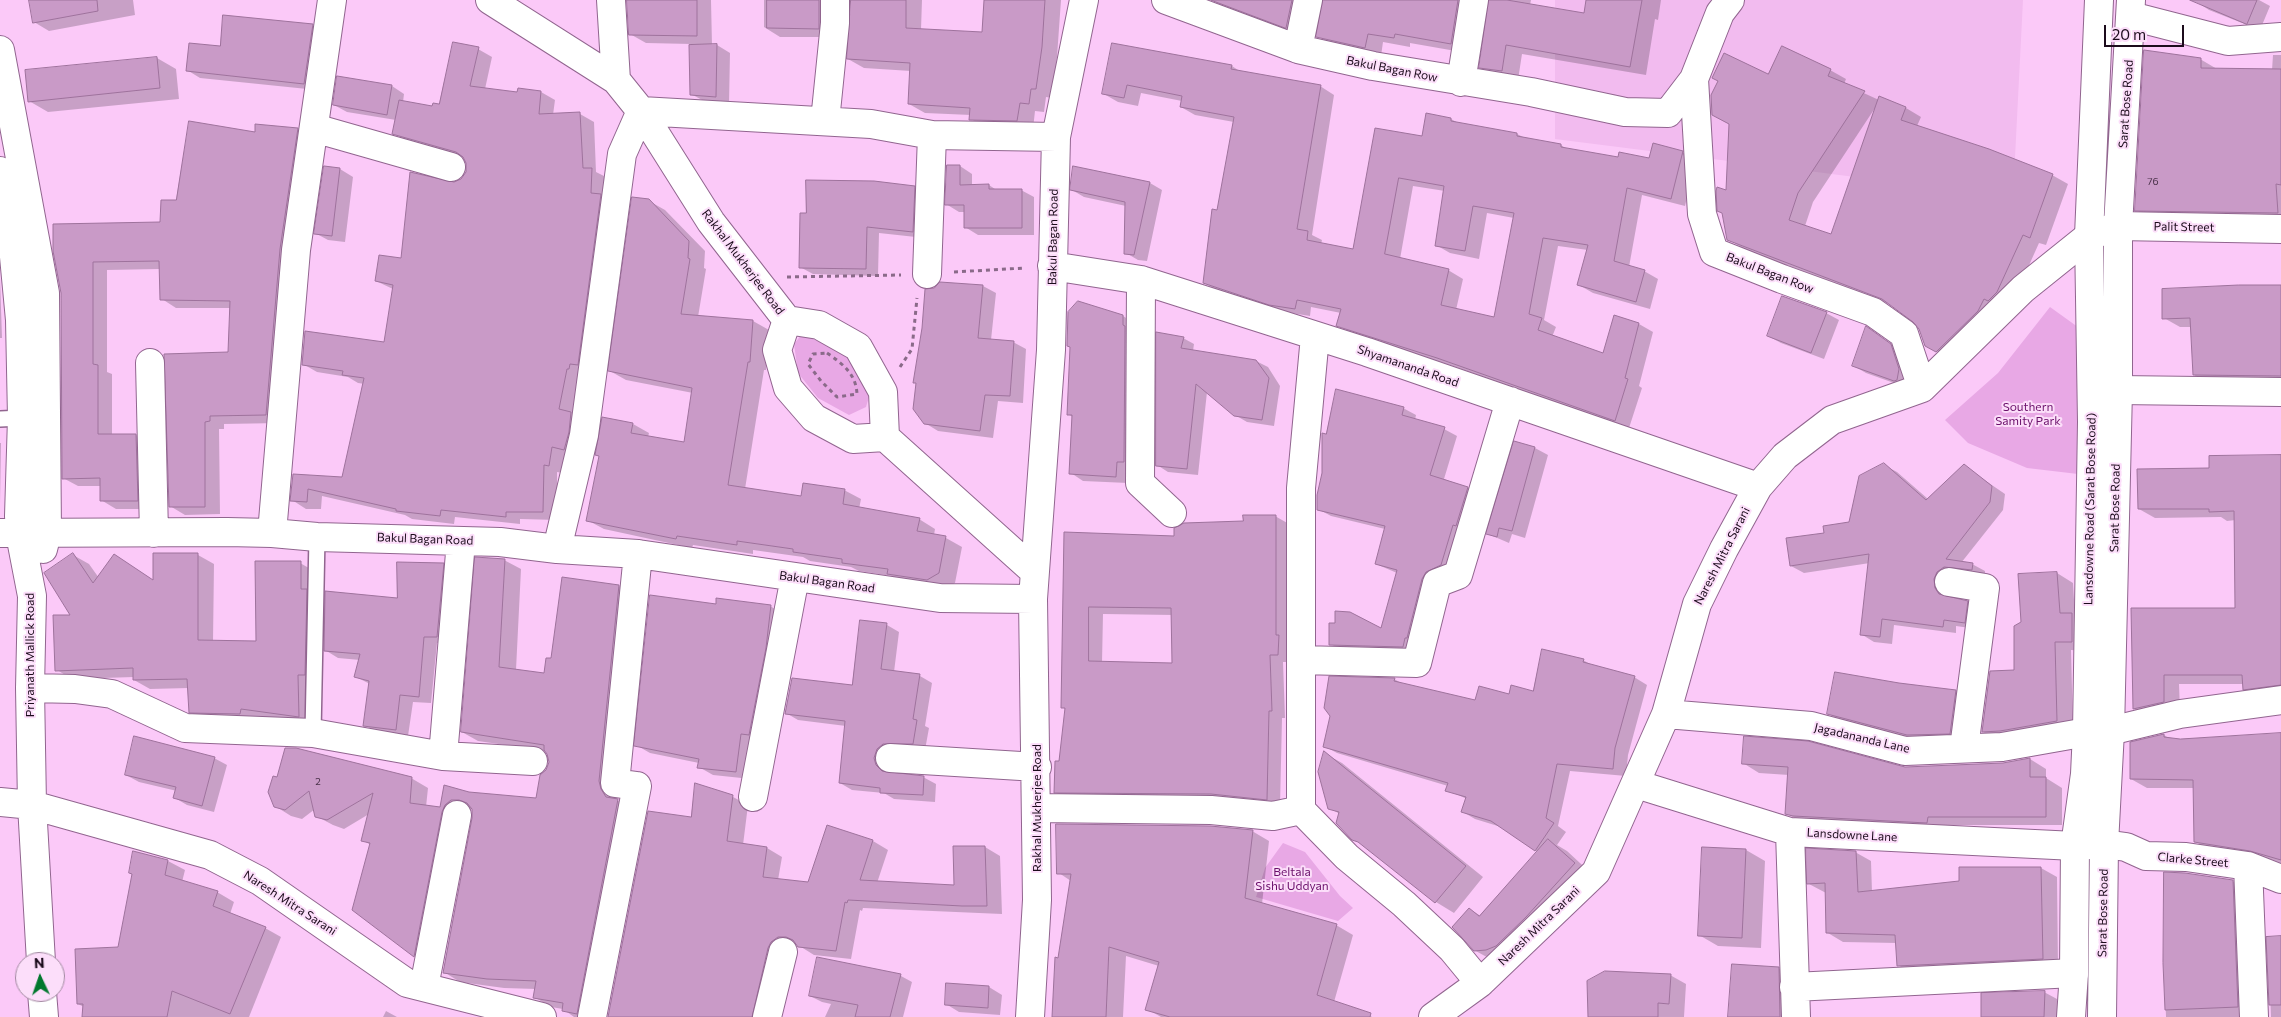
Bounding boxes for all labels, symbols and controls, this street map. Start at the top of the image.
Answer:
scale bar [2106,15,2186,47]
text: 20 m [2112,25,2146,43]
street label: Bakul Bagan Row [1345,53,1439,85]
street label: Sarat Bose Road [2116,59,2136,149]
house number: 76 [2147,176,2159,188]
street label: Bakul Bagan Road [1045,189,1061,285]
street label: Rakhal Mukherjee Road [699,207,787,317]
street label: Palit Street [2153,219,2215,235]
street label: Bakul Bagan Row [1724,250,1816,296]
street label: Shyamananda Road [1355,342,1461,390]
park label: Southern Samity Park [1995,400,2061,428]
street label: Lansdowne Road (Sarat Bose Road) [2081,413,2099,605]
street label: Sarat Bose Road [2107,464,2123,552]
street label: Naresh Mitra Sarani [1691,505,1753,607]
street label: Bakul Bagan Road [377,530,473,548]
street label: Bakul Bagan Road [778,568,876,596]
street label: Priyanath Mallick Road [23,593,37,717]
street label: Jagadananda Lane [1813,720,1911,756]
street label: Rakhal Mukherjee Road [1030,744,1044,872]
house number: 2 [315,776,321,788]
street label: Lansdowne Lane [1806,825,1898,845]
street label: Clarke Street [2157,850,2229,870]
park label: Beltala Sishu Uddyan [1255,865,1329,893]
street label: Naresh Mitra Sarani [241,868,339,938]
street label: Sarat Bose Road [2095,869,2111,957]
street label: Naresh Mitra Sarani [1495,883,1583,969]
north arrow [15,952,65,1002]
text: N [34,954,45,971]

